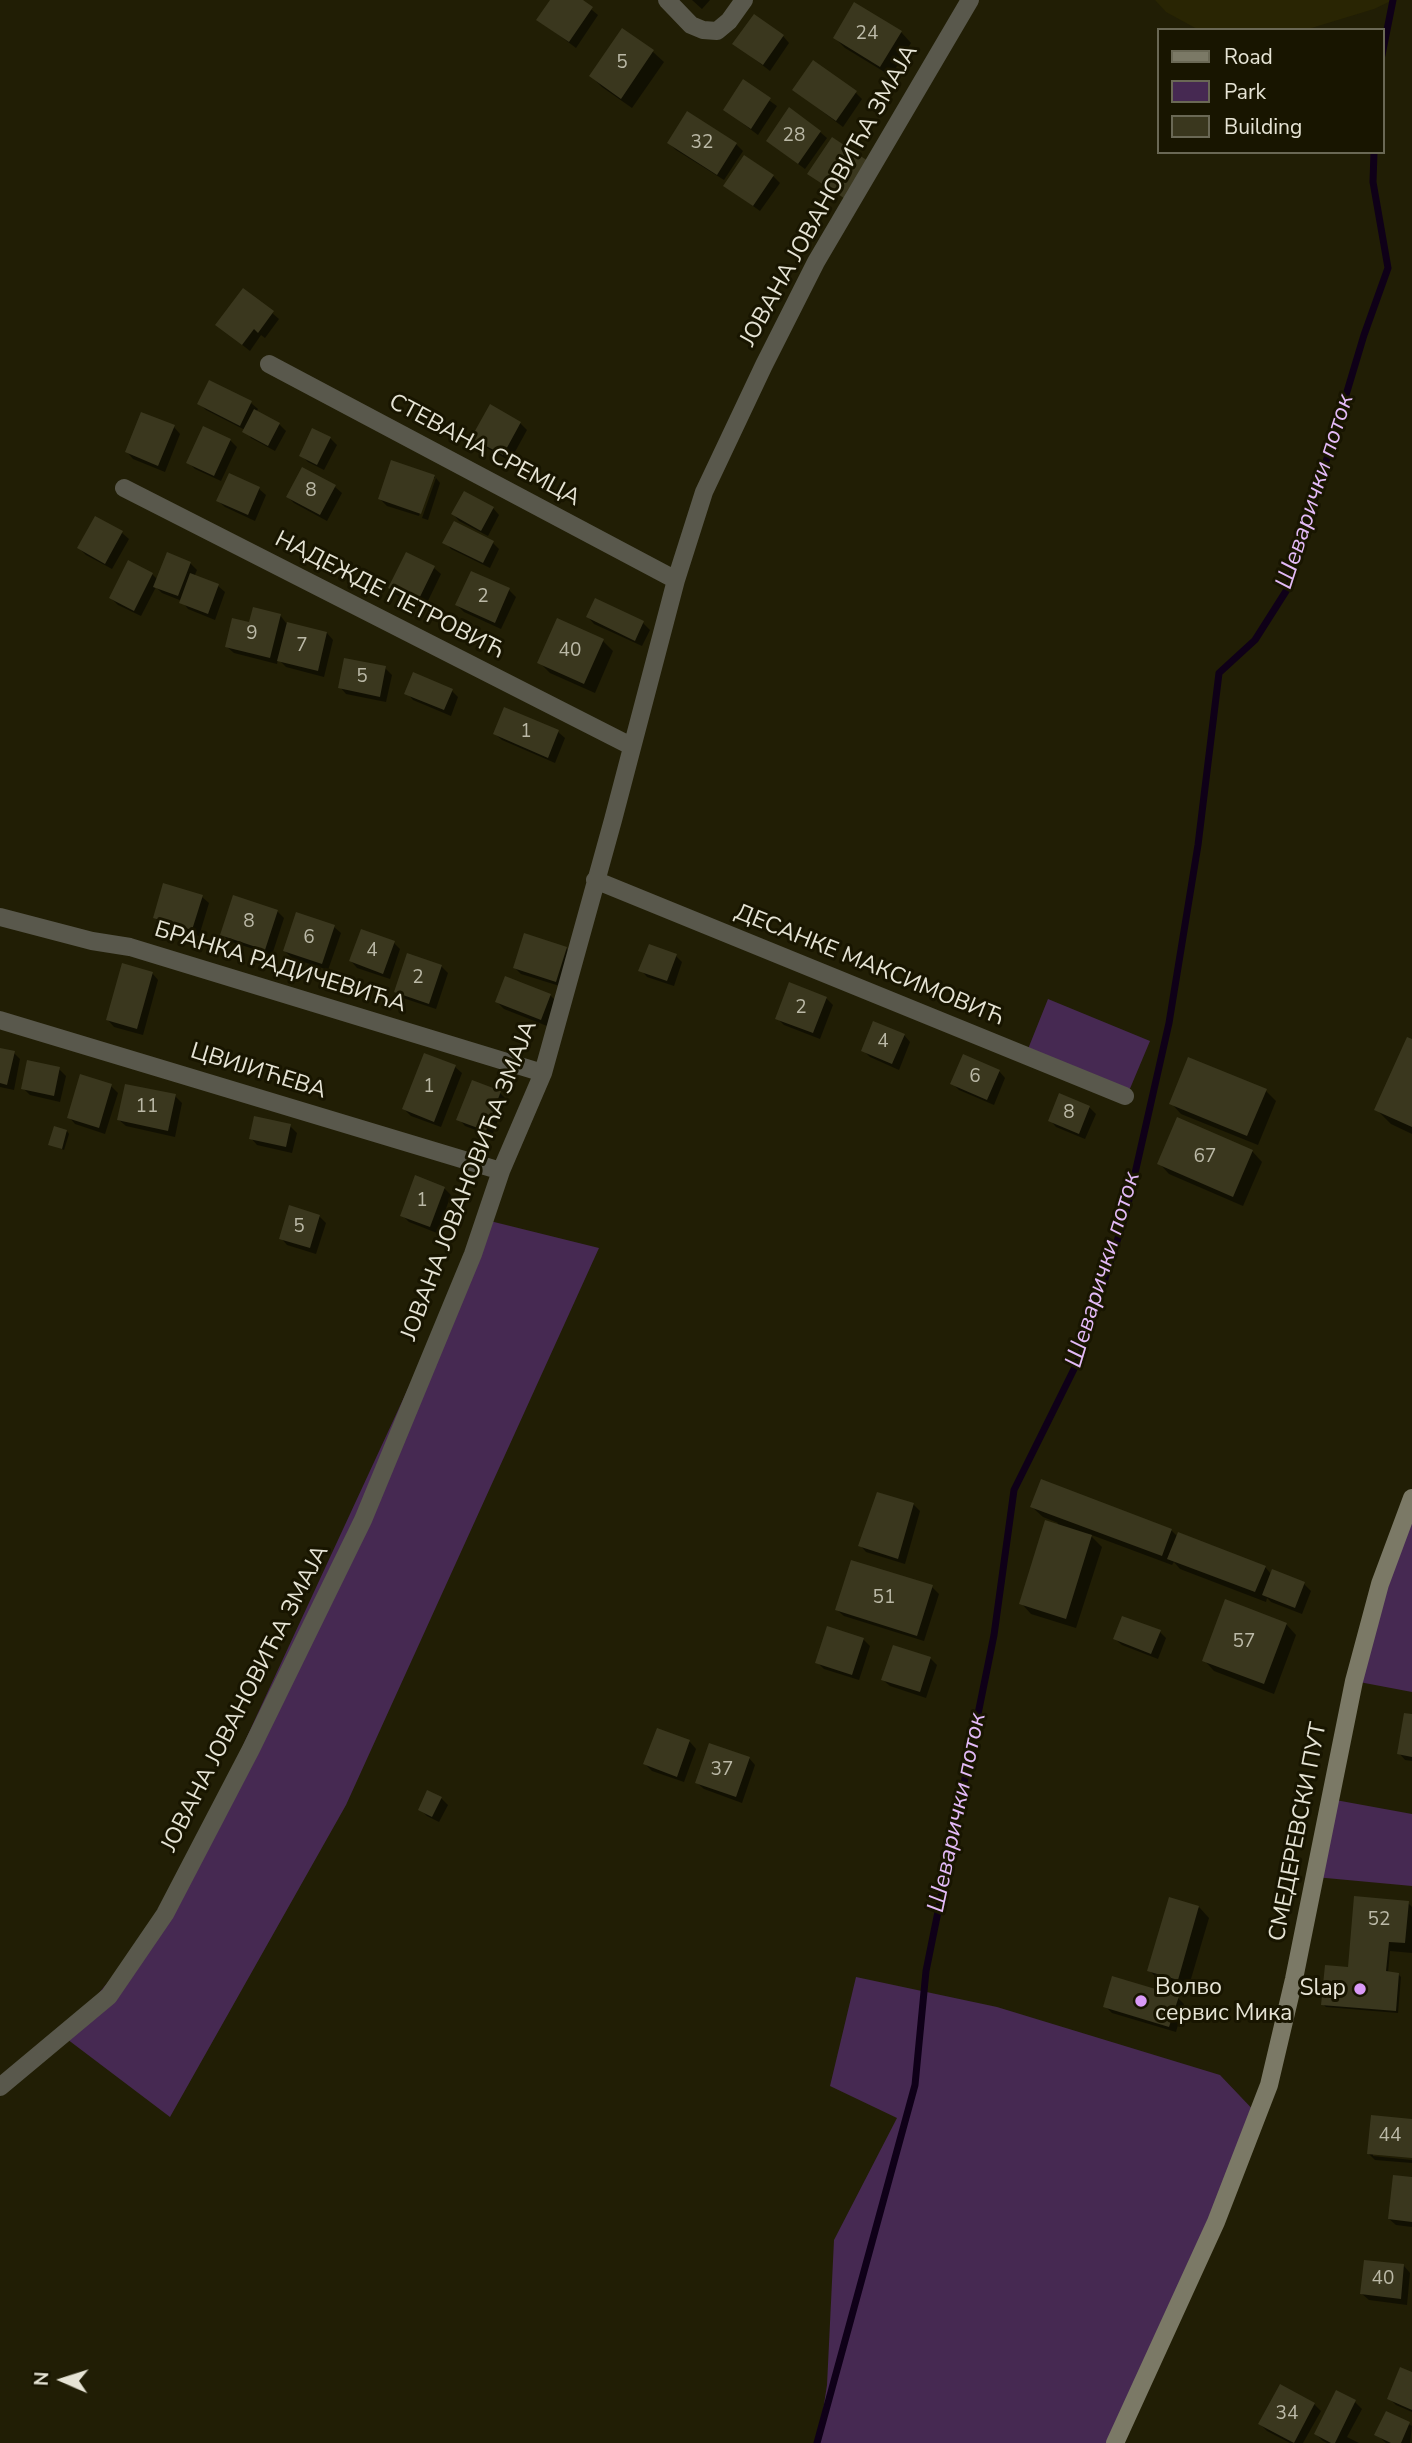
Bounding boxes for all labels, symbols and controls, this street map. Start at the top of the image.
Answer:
house number: 24 [856,23,878,45]
legend [1156,28,1384,154]
street label: ЈОВАНА ЈОВАНОВИЋА ЗМАЈА [735,40,925,352]
text: Road [1224,43,1273,71]
house number: 5 [616,52,628,74]
text: Park [1224,78,1266,106]
text: Building [1224,113,1302,141]
house number: 28 [783,125,805,147]
house number: 32 [691,132,713,154]
street label: СТЕВАНА СРЕМЦА [384,389,584,513]
water label: Шеварички поток [1271,391,1361,593]
house number: 8 [305,480,317,502]
street label: НАДЕЖДЕ ПЕТРОВИЋ [270,526,508,666]
house number: 2 [477,586,489,608]
house number: 9 [246,623,258,645]
house number: 7 [296,635,308,657]
house number: 40 [559,640,581,662]
house number: 5 [356,666,368,688]
house number: 1 [520,721,532,743]
street label: ДЕСАНКЕ МАКСИМОВИЋ [731,899,1007,1033]
house number: 8 [243,911,255,933]
street label: БРАНКА РАДИЧЕВИЋА [151,917,409,1019]
house number: 6 [303,927,315,949]
house number: 4 [366,940,378,962]
house number: 2 [412,967,424,989]
house number: 2 [795,997,807,1019]
street label: ЈОВАНА ЈОВАНОВИЋА ЗМАЈА [396,1017,544,1345]
house number: 4 [877,1031,889,1053]
street label: ЦВИЈИЋЕВА [187,1038,329,1106]
house number: 6 [969,1066,981,1088]
house number: 1 [423,1076,435,1098]
house number: 11 [136,1096,158,1118]
house number: 8 [1063,1102,1075,1124]
house number: 67 [1194,1146,1216,1168]
water label: Шеварички поток [1061,1169,1147,1371]
house number: 1 [416,1190,428,1212]
house number: 5 [293,1216,305,1238]
street label: ЈОВАНА ЈОВАНОВИЋА ЗМАЈА [156,1541,336,1857]
house number: 51 [873,1587,895,1609]
house number: 57 [1233,1631,1255,1653]
water label: Шеварички поток [923,1711,993,1915]
street label: СМЕДЕРЕВСКИ ПУТ [1264,1720,1334,1944]
house number: 37 [711,1759,733,1781]
house number: 52 [1368,1909,1390,1931]
place label: Волво сервис Мика [1155,1974,1292,2028]
place label: Slap [1299,1975,1346,2003]
marker: Slap [1352,1981,1368,1997]
marker: Волво сервис Мика [1133,1993,1149,2009]
house number: 44 [1379,2125,1401,2147]
house number: 40 [1372,2268,1394,2290]
north arrow [28,2345,98,2415]
text: N [29,2371,55,2387]
house number: 34 [1276,2403,1298,2425]

